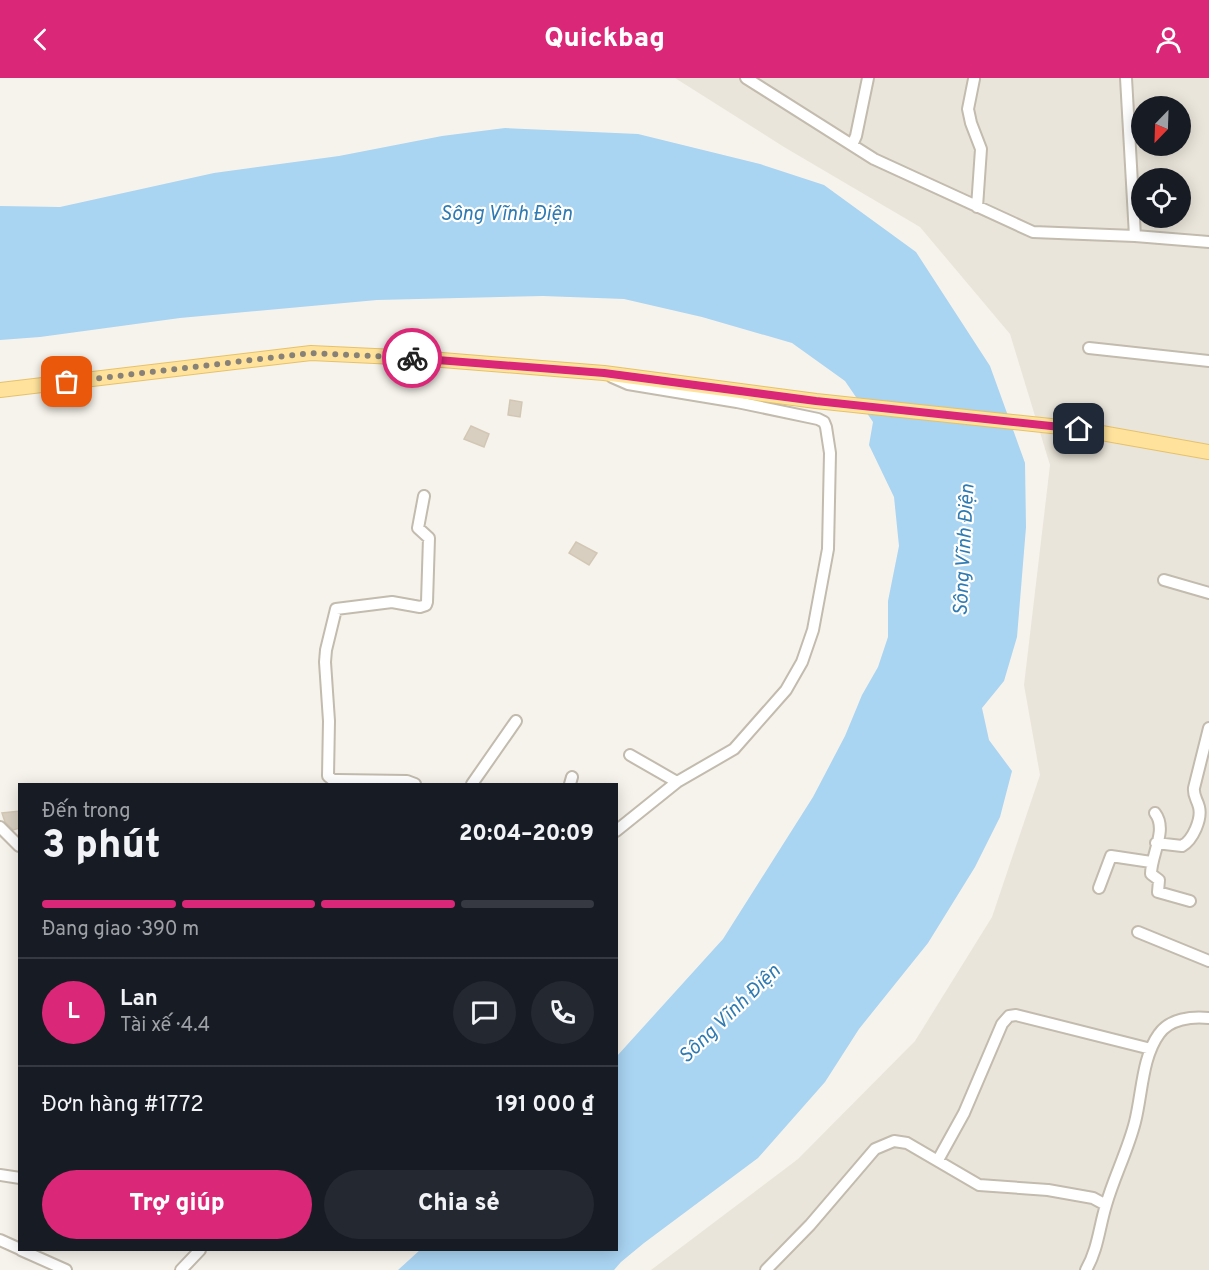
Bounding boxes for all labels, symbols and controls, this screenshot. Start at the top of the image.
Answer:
text: Quickbag [544,22,665,56]
icon: back [24,23,57,56]
icon: person [1152,23,1185,56]
north arrow [1131,96,1191,156]
map controls [1131,96,1191,228]
button: locate [1131,168,1191,228]
water label: Sông Vĩnh Điện [440,202,572,228]
courier [382,328,442,388]
icon: bike [396,342,429,375]
pin [41,356,92,407]
icon: bag [50,365,83,398]
pin [1053,403,1104,454]
icon: home [1062,412,1095,445]
water label: Sông Vĩnh Điện [949,483,981,617]
text: Đến trong [42,799,131,825]
text: 20:04–20:09 [459,821,594,848]
text: 3 phút [42,823,160,872]
text: Đang giao · 390 m [42,917,199,943]
water label: Sông Vĩnh Điện [674,959,787,1070]
button: chat [453,981,516,1044]
button: phone [531,981,594,1044]
text: Lan [120,986,158,1013]
text: L [67,999,80,1026]
text: Tài xế · 4.4 [120,1013,210,1039]
text: Đơn hàng #1772 [42,1092,204,1119]
text: 191 000 ₫ [496,1092,594,1119]
button: Trợ giúp [42,1170,312,1239]
button: Chia sẻ [324,1170,594,1239]

